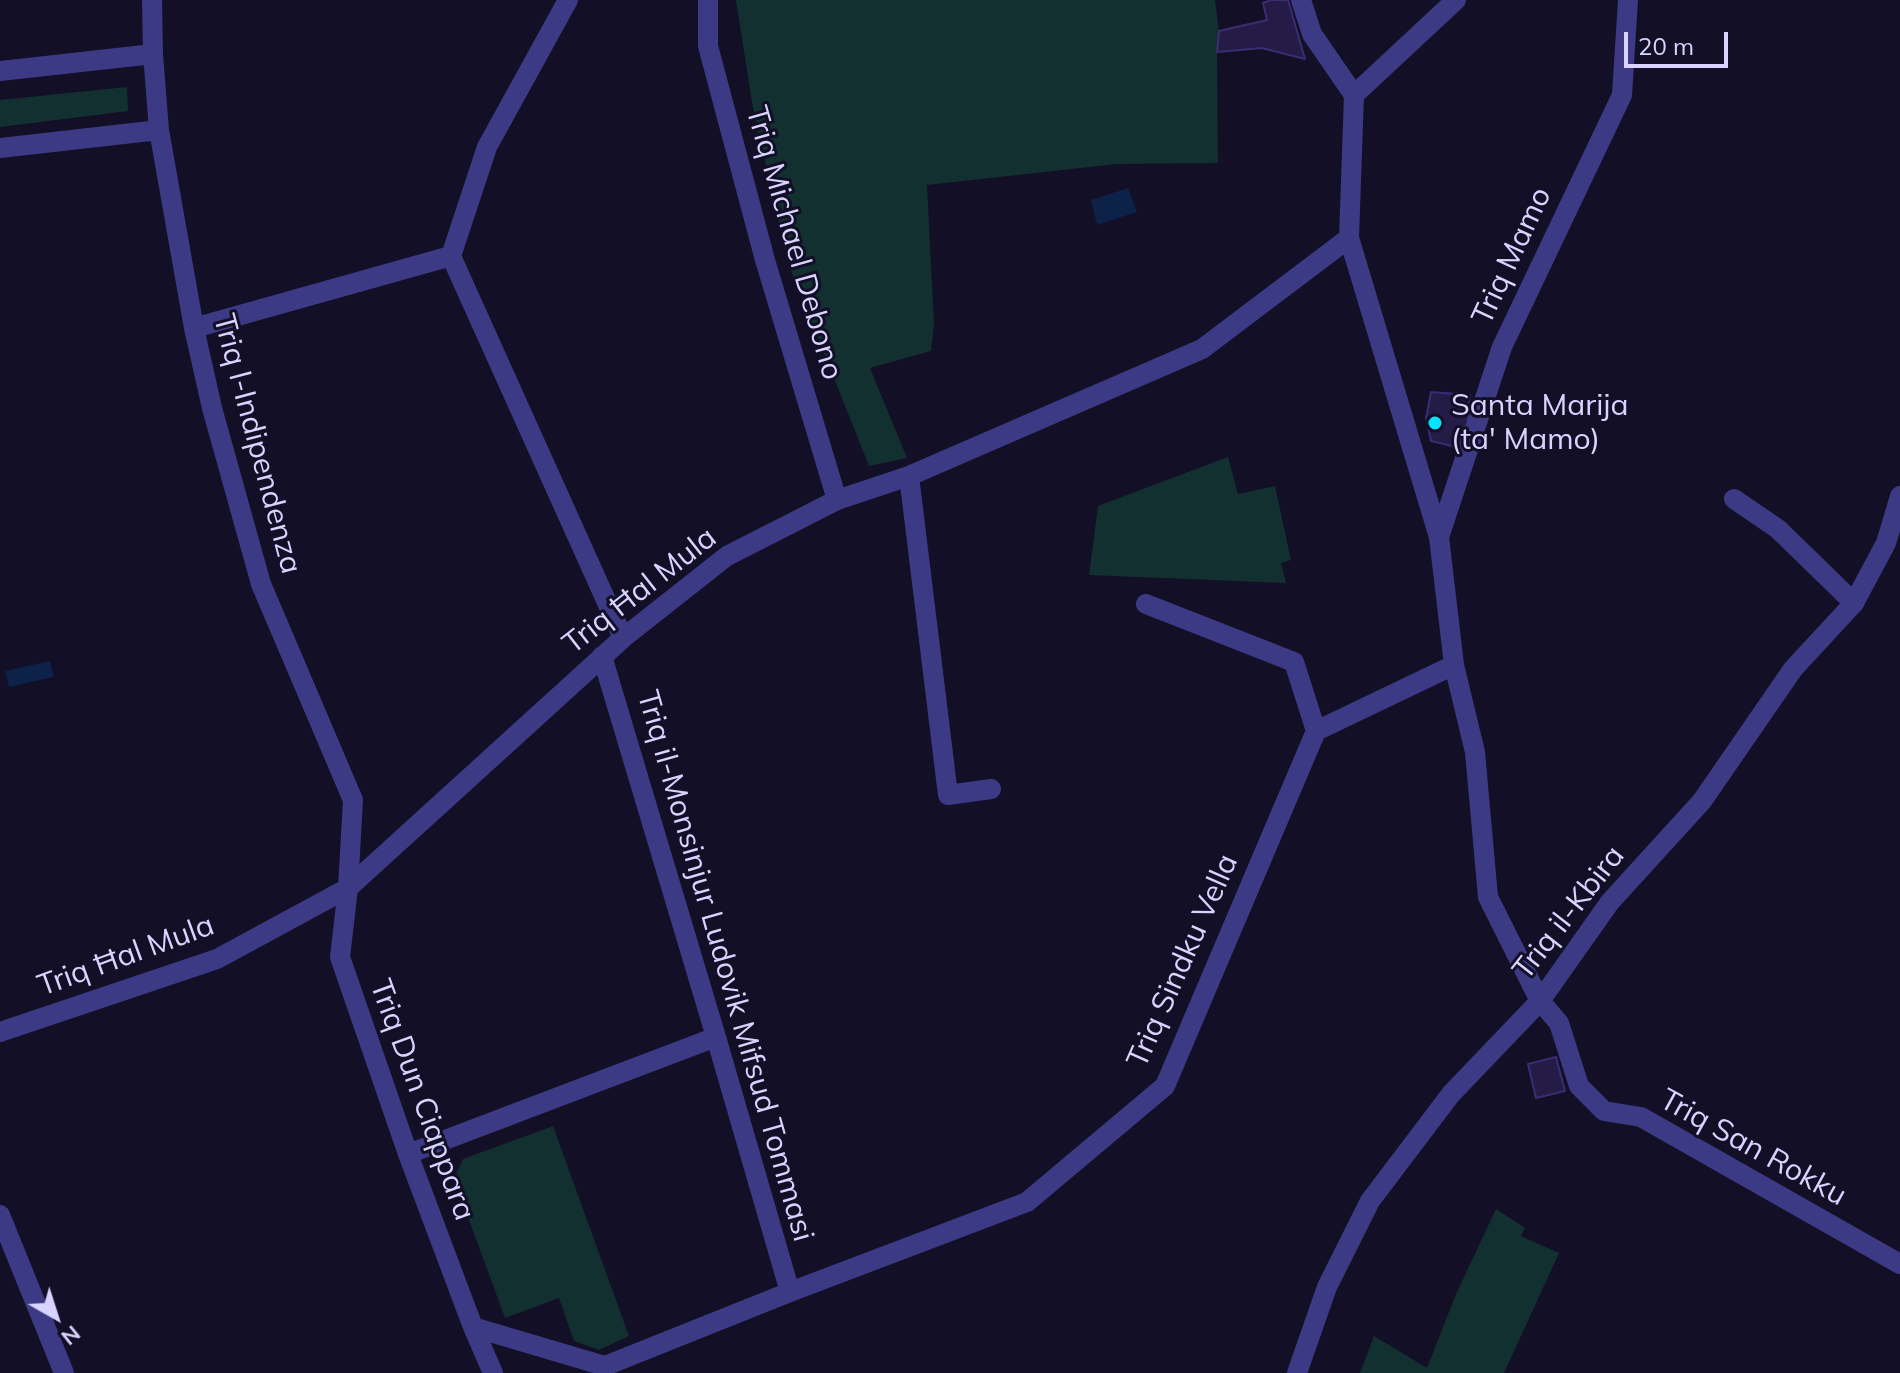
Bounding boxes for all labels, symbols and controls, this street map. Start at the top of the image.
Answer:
scale bar [1628,16,1732,66]
text: 20 m [1638,31,1694,61]
street label: Triq Michael Debono [738,102,850,384]
street label: Triq Mamo [1465,182,1559,330]
street label: Triq l-Indipendenza [205,310,309,578]
place label: Santa Marija (ta' Mamo) [1451,388,1629,458]
marker: Santa Marija (ta' Mamo) [1426,414,1444,432]
street label: Triq Ħal Mula [556,520,724,662]
street label: Triq il-Monsinjur Ludovik Mifsud Tommasi [629,687,821,1245]
street label: Triq il-Kbira [1506,839,1632,987]
street label: Triq Sindku Vella [1120,849,1246,1073]
street label: Triq Ħal Mula [33,908,219,1004]
street label: Triq Dun Ciappara [362,975,482,1225]
street label: Triq San Rokku [1654,1082,1852,1214]
north arrow [16,1277,96,1357]
text: N [56,1320,86,1352]

